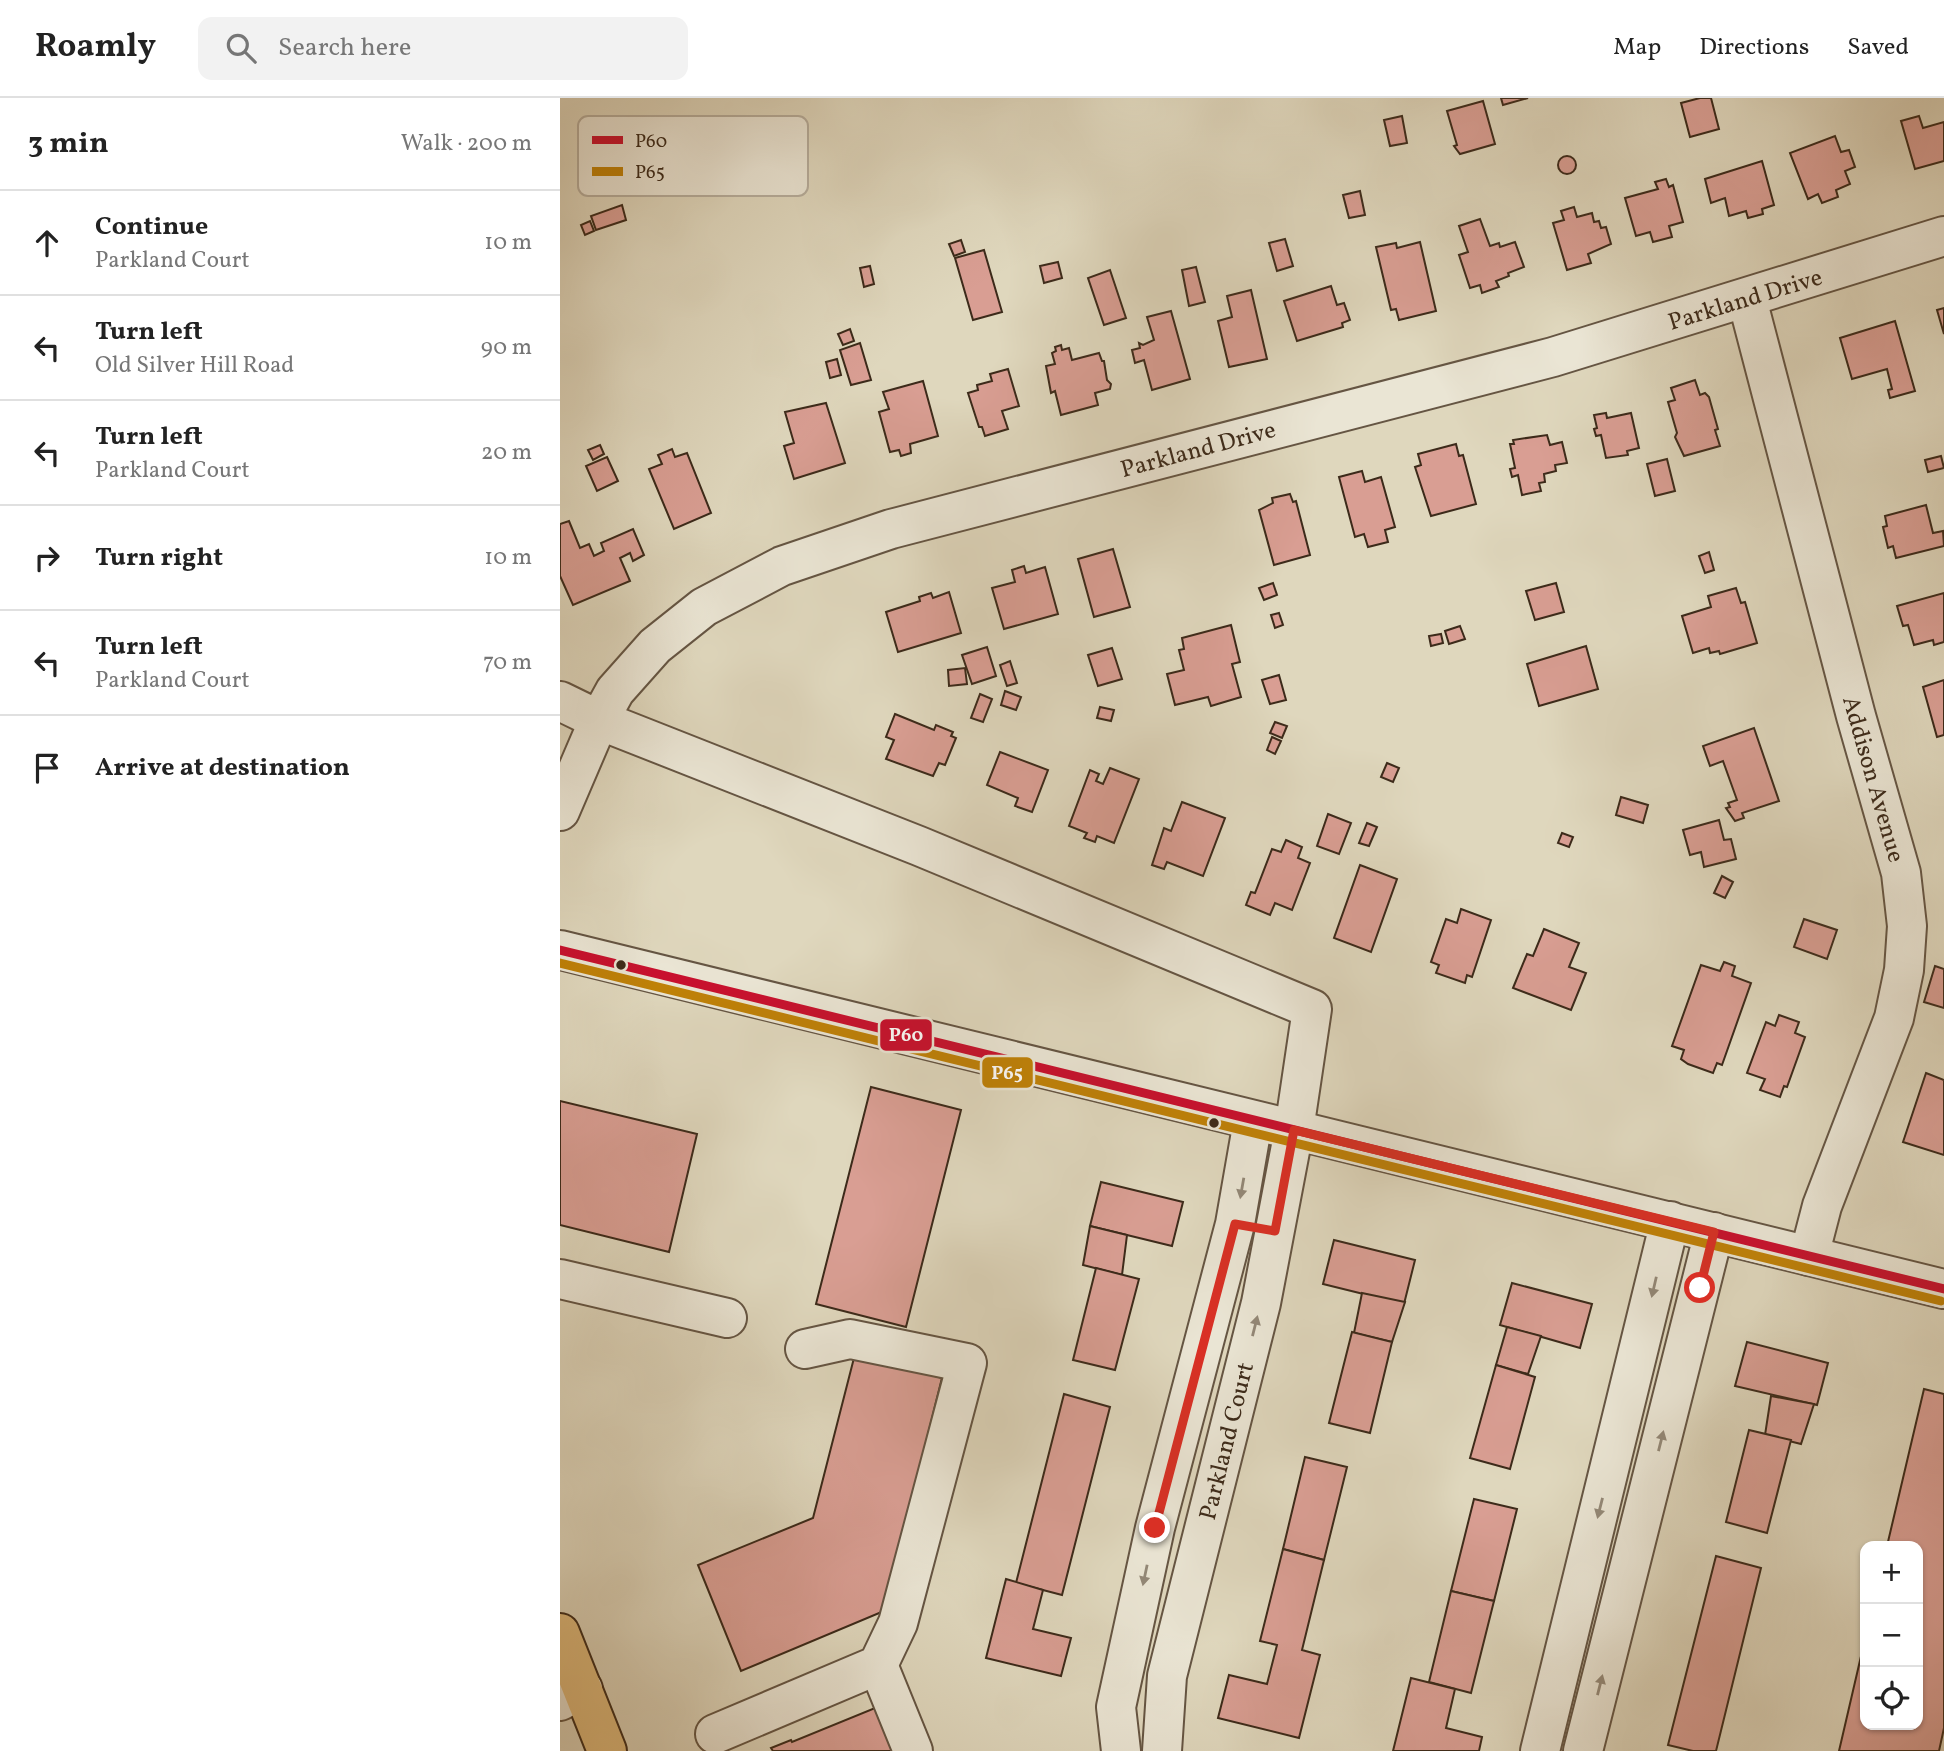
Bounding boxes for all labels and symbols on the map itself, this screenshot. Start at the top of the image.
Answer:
legend [578,116,808,196]
text: P60 [635,129,667,155]
text: P65 [635,160,665,186]
street label: Parkland Drive [1664,261,1827,340]
street label: Parkland Drive [1117,414,1280,488]
street label: Addison Avenue [1832,692,1912,867]
unlabelled marker [614,958,628,972]
line badge: P60 [879,1018,933,1052]
text: P60 [889,1023,923,1049]
line badge: P65 [981,1056,1034,1089]
text: P65 [991,1061,1023,1087]
unlabelled marker [1207,1116,1221,1130]
one-way arrow [1236,1177,1247,1199]
route start [1684,1272,1715,1303]
one-way arrow [1648,1276,1659,1298]
one-way arrow [1250,1315,1261,1337]
street label: Parkland Court [1192,1359,1264,1524]
one-way arrow [1656,1429,1667,1451]
one-way arrow [1594,1497,1605,1519]
route end [1139,1512,1170,1543]
one-way arrow [1139,1564,1150,1586]
one-way arrow [1595,1674,1606,1696]

